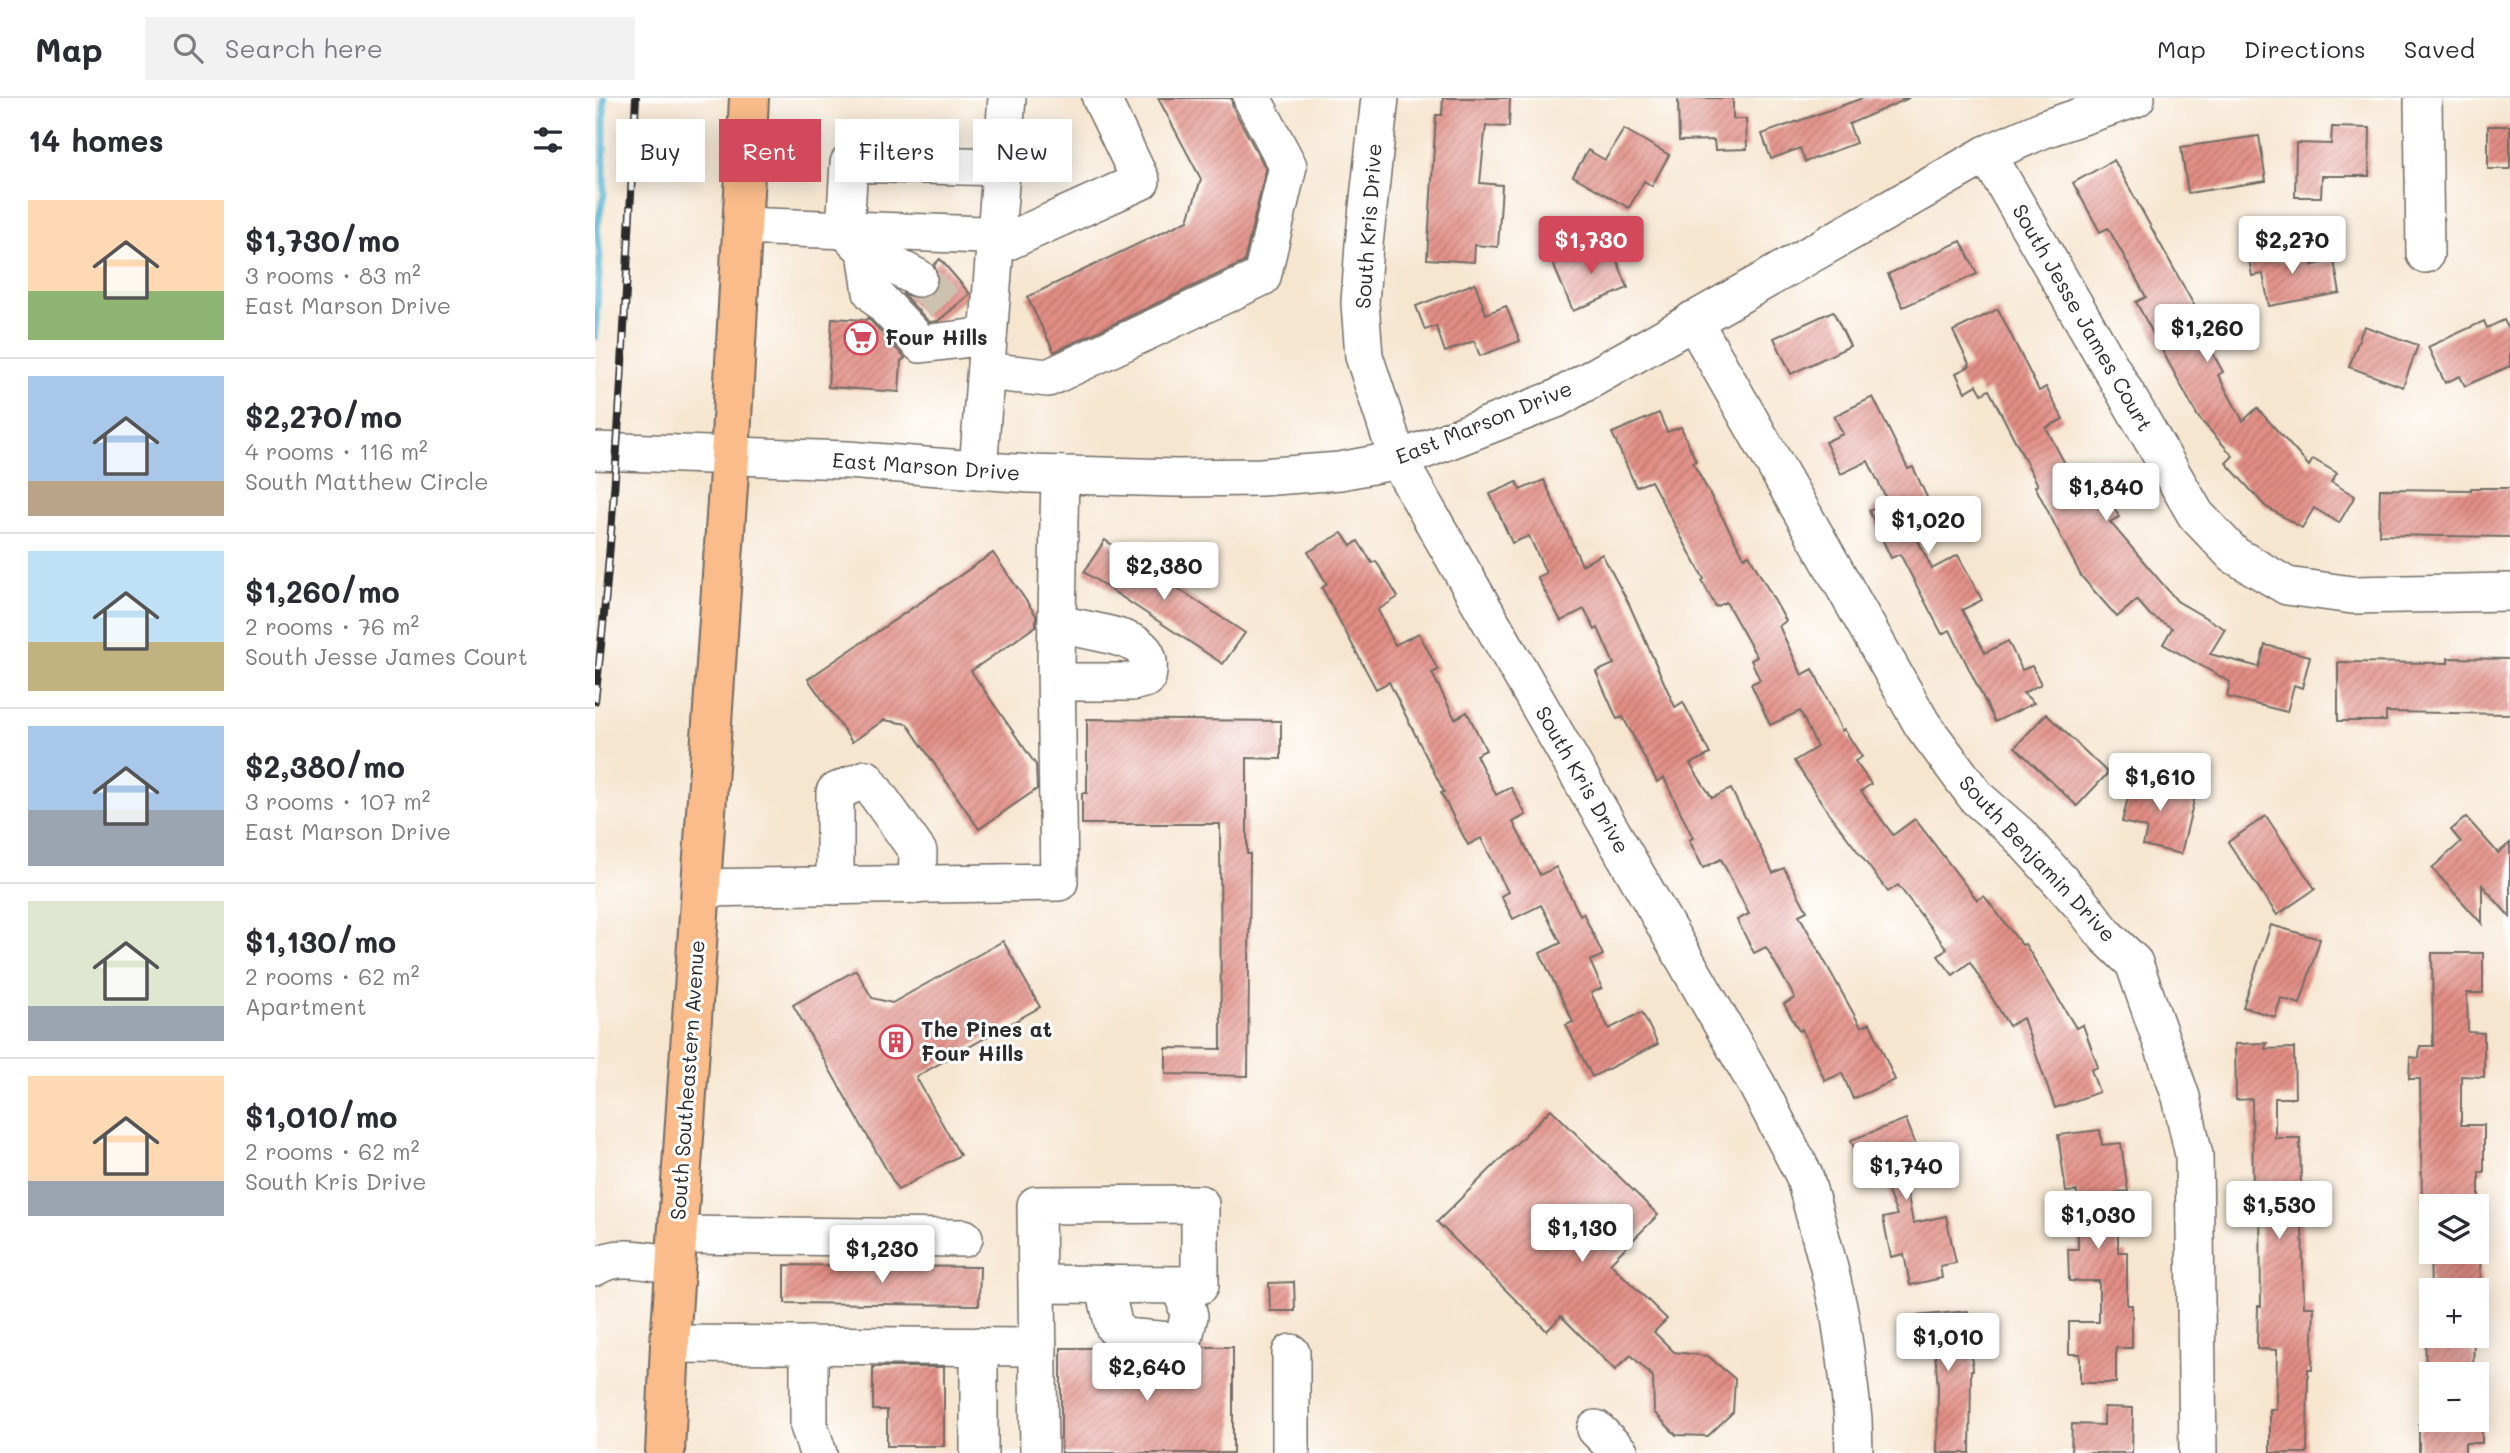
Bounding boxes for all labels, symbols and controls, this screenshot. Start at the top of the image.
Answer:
search box [145,17,635,80]
text: Map [35,27,103,70]
icon: search [169,29,207,67]
text: Search here [225,31,383,65]
text: Map [2157,33,2206,64]
text: Directions [2244,33,2366,64]
text: Saved [2404,33,2475,64]
chip: Buy [616,119,705,182]
chip: Rent [719,119,821,182]
chip: Filters [835,119,959,182]
chip: New [973,119,1072,182]
text: 14 homes [28,120,164,160]
icon: filters [529,121,567,159]
street label: South Kris Drive [1348,142,1387,309]
street label: South Jesse James Court [2007,199,2160,436]
pin: $1,730 [1534,216,1648,276]
pin: $2,270 [2235,216,2349,276]
text: $1,730/mo [245,220,400,260]
text: $1,730 [1555,224,1627,254]
text: $2,270 [2255,224,2329,254]
icon: home [84,228,168,312]
text: 3 rooms · 83 m² [245,260,421,290]
text: East Marson Drive [245,290,451,320]
pin: $1,260 [2150,304,2264,364]
text: $1,260 [2170,312,2244,342]
supermarket icon: Four Hills [842,319,880,357]
place label: Four Hills [885,323,988,350]
street label: East Marson Drive [1391,374,1576,469]
text: $2,270/mo [245,396,402,436]
icon: home [84,404,168,488]
text: 4 rooms · 116 m² [245,436,428,466]
street label: East Marson Drive [831,445,1021,486]
pin: $1,840 [2049,464,2163,523]
text: South Matthew Circle [245,466,488,496]
text: $1,840 [2068,471,2144,501]
pin: $1,020 [1871,496,1985,556]
text: $1,020 [1891,504,1965,534]
pin: $2,380 [1107,542,1221,602]
text: $2,380 [1126,550,1202,580]
text: $1,260/mo [245,571,400,611]
icon: home [84,579,168,663]
text: 2 rooms · 76 m² [245,611,419,641]
text: South Jesse James Court [245,641,528,671]
street label: South Kris Drive [1530,701,1636,858]
text: $2,380/mo [245,746,405,786]
icon: home [84,754,168,838]
pin: $1,610 [2103,754,2217,813]
text: $1,610 [2125,761,2195,791]
street label: South Benjamin Drive [1954,769,2122,947]
text: 3 rooms · 107 m² [245,786,431,816]
text: East Marson Drive [245,816,451,846]
text: $1,130/mo [245,921,396,961]
icon: home [84,929,168,1013]
street label: South Southeastern Avenue [663,939,710,1221]
text: 2 rooms · 62 m² [245,961,419,991]
text: Apartment [245,991,367,1021]
place label: The Pines at Four Hills [921,1015,1052,1066]
building icon: The Pines at Four Hills [877,1023,915,1061]
text: $1,010/mo [245,1096,397,1136]
icon: home [84,1104,168,1188]
text: 2 rooms · 62 m² [245,1136,419,1166]
pin: $1,740 [1849,1142,1963,1202]
text: $1,740 [1869,1150,1943,1180]
text: South Kris Drive [245,1166,427,1196]
pin: $1,530 [2222,1182,2336,1241]
text: $1,530 [2242,1189,2316,1219]
pin: $1,030 [2041,1192,2155,1251]
map controls [2419,1194,2489,1432]
button: layers [2419,1194,2489,1264]
text: $1,030 [2061,1199,2135,1229]
pin: $1,130 [1525,1204,1639,1264]
text: $1,130 [1547,1212,1617,1242]
pin: $1,230 [825,1226,939,1285]
text: $1,230 [846,1233,918,1263]
button: + [2419,1278,2489,1348]
pin: $1,010 [1891,1314,2005,1373]
text: $1,010 [1912,1321,1984,1351]
pin: $2,640 [1090,1344,1204,1403]
text: $2,640 [1108,1351,1186,1381]
button: − [2419,1362,2489,1432]

